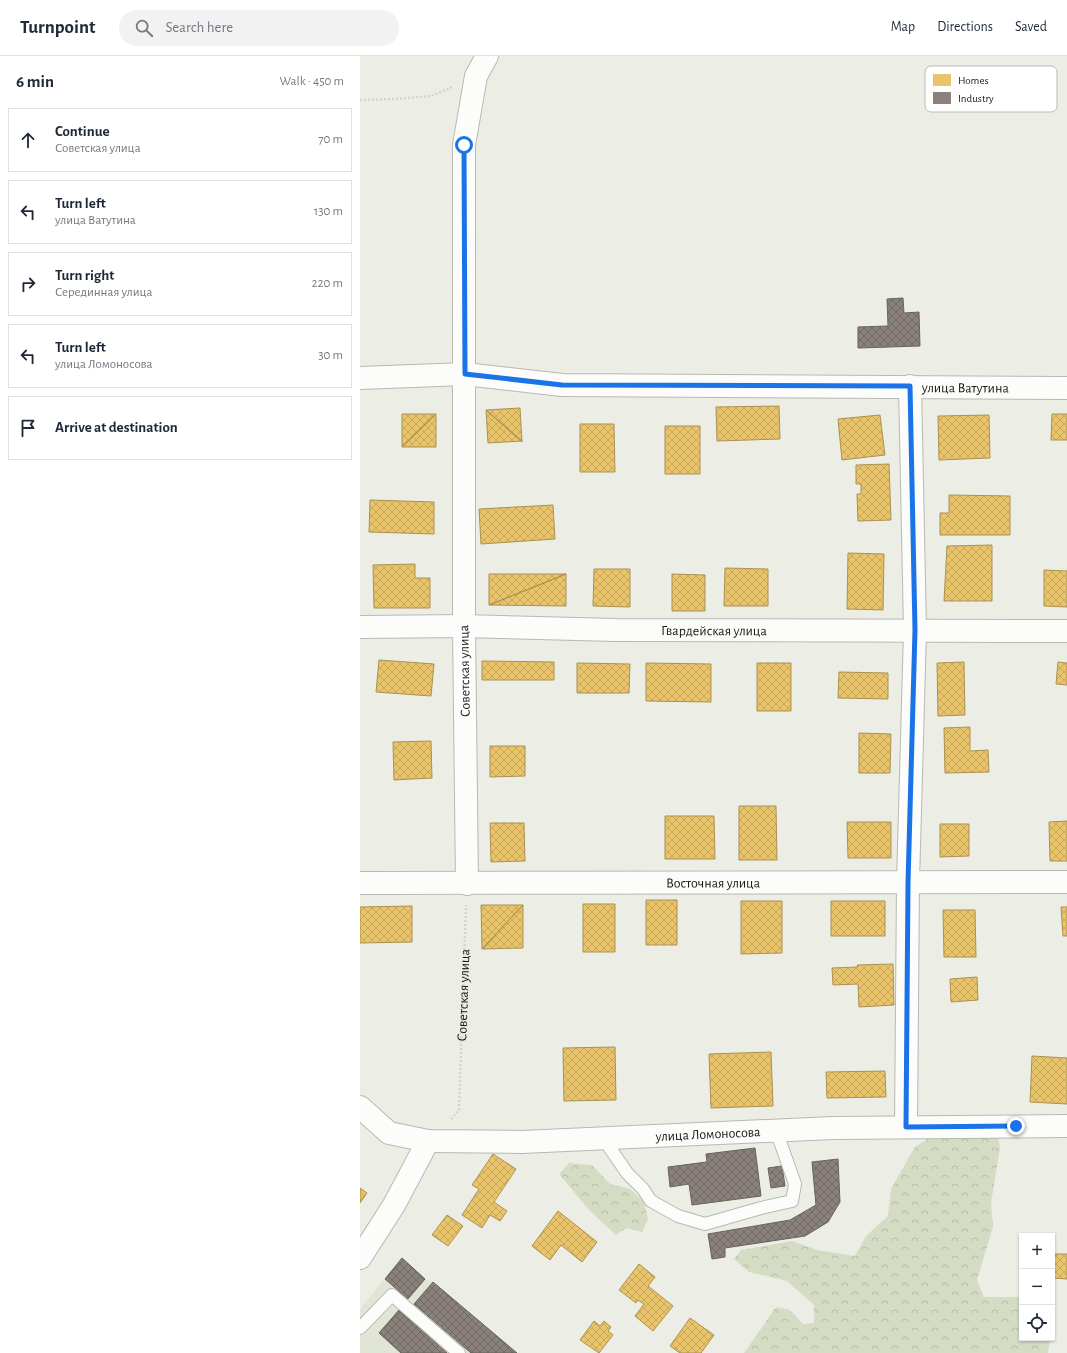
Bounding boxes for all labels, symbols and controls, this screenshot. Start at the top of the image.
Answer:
search box [119,10,399,46]
icon: search [133,17,155,39]
text: Turnpoint [20,18,95,37]
text: Search here [165,20,233,35]
text: Map [891,20,915,34]
text: Directions [937,20,993,34]
text: Saved [1015,20,1047,34]
legend [925,66,1057,112]
text: 6 min [16,73,54,90]
text: Walk · 450 m [280,75,344,88]
text: Homes [958,75,989,86]
text: Industry [958,93,994,104]
text: Continue [55,124,110,139]
icon: ahead [17,129,39,151]
text: 70 m [318,133,343,146]
route start [455,136,473,154]
text: Советская улица [55,142,141,155]
text: Turn left [55,196,106,211]
icon: left [17,201,39,223]
text: 130 m [314,205,343,218]
text: улица Ватутина [55,214,136,227]
text: Turn right [55,268,114,283]
icon: right [17,273,39,295]
text: 220 m [312,277,343,290]
text: Серединная улица [55,286,153,299]
text: Turn left [55,340,106,355]
icon: left [17,345,39,367]
text: 30 m [318,349,343,362]
text: улица Ломоносова [55,358,153,371]
street label: улица Ватутина [921,381,1009,396]
icon: arrive [17,417,39,439]
text: Arrive at destination [55,420,178,435]
street label: Советская улица [457,624,473,717]
street label: Гвардейская улица [661,624,767,638]
street label: Восточная улица [666,876,761,891]
street label: Советская улица [455,948,473,1041]
route end [1007,1117,1025,1135]
street label: улица Ломоносова [654,1125,761,1144]
map controls [1019,1233,1055,1341]
button: + [1019,1233,1055,1269]
button: − [1019,1269,1055,1305]
button: locate [1019,1305,1055,1341]

